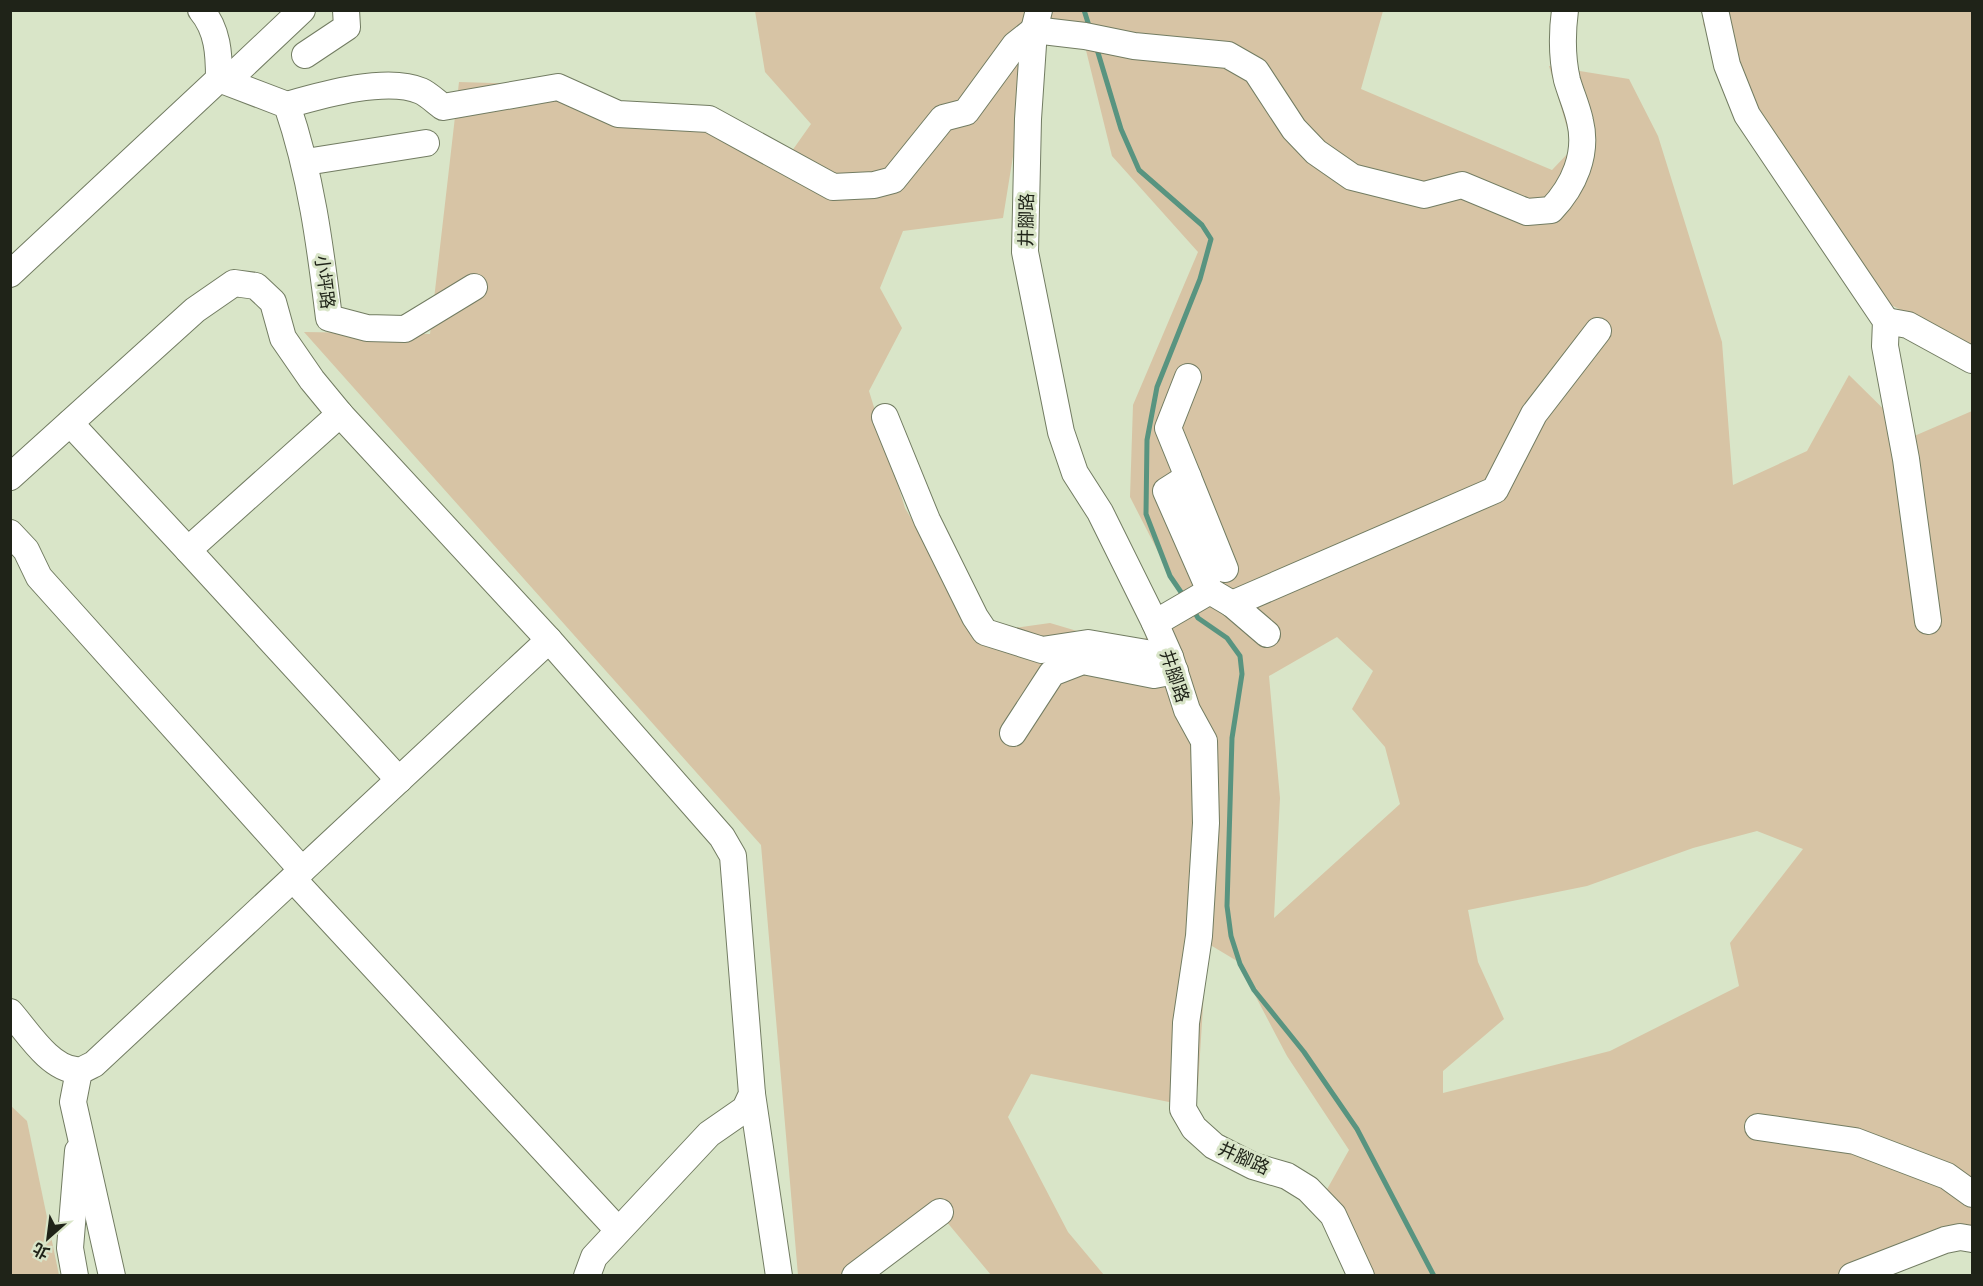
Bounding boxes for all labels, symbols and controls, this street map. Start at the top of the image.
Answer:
street label: 井腳路 [1015,193,1037,247]
street label: 小坪路 [311,254,339,310]
street label: 井腳路 [1156,647,1194,705]
street label: 井腳路 [1215,1137,1273,1179]
north arrow [18,1208,78,1268]
text: 北 [30,1239,53,1263]

